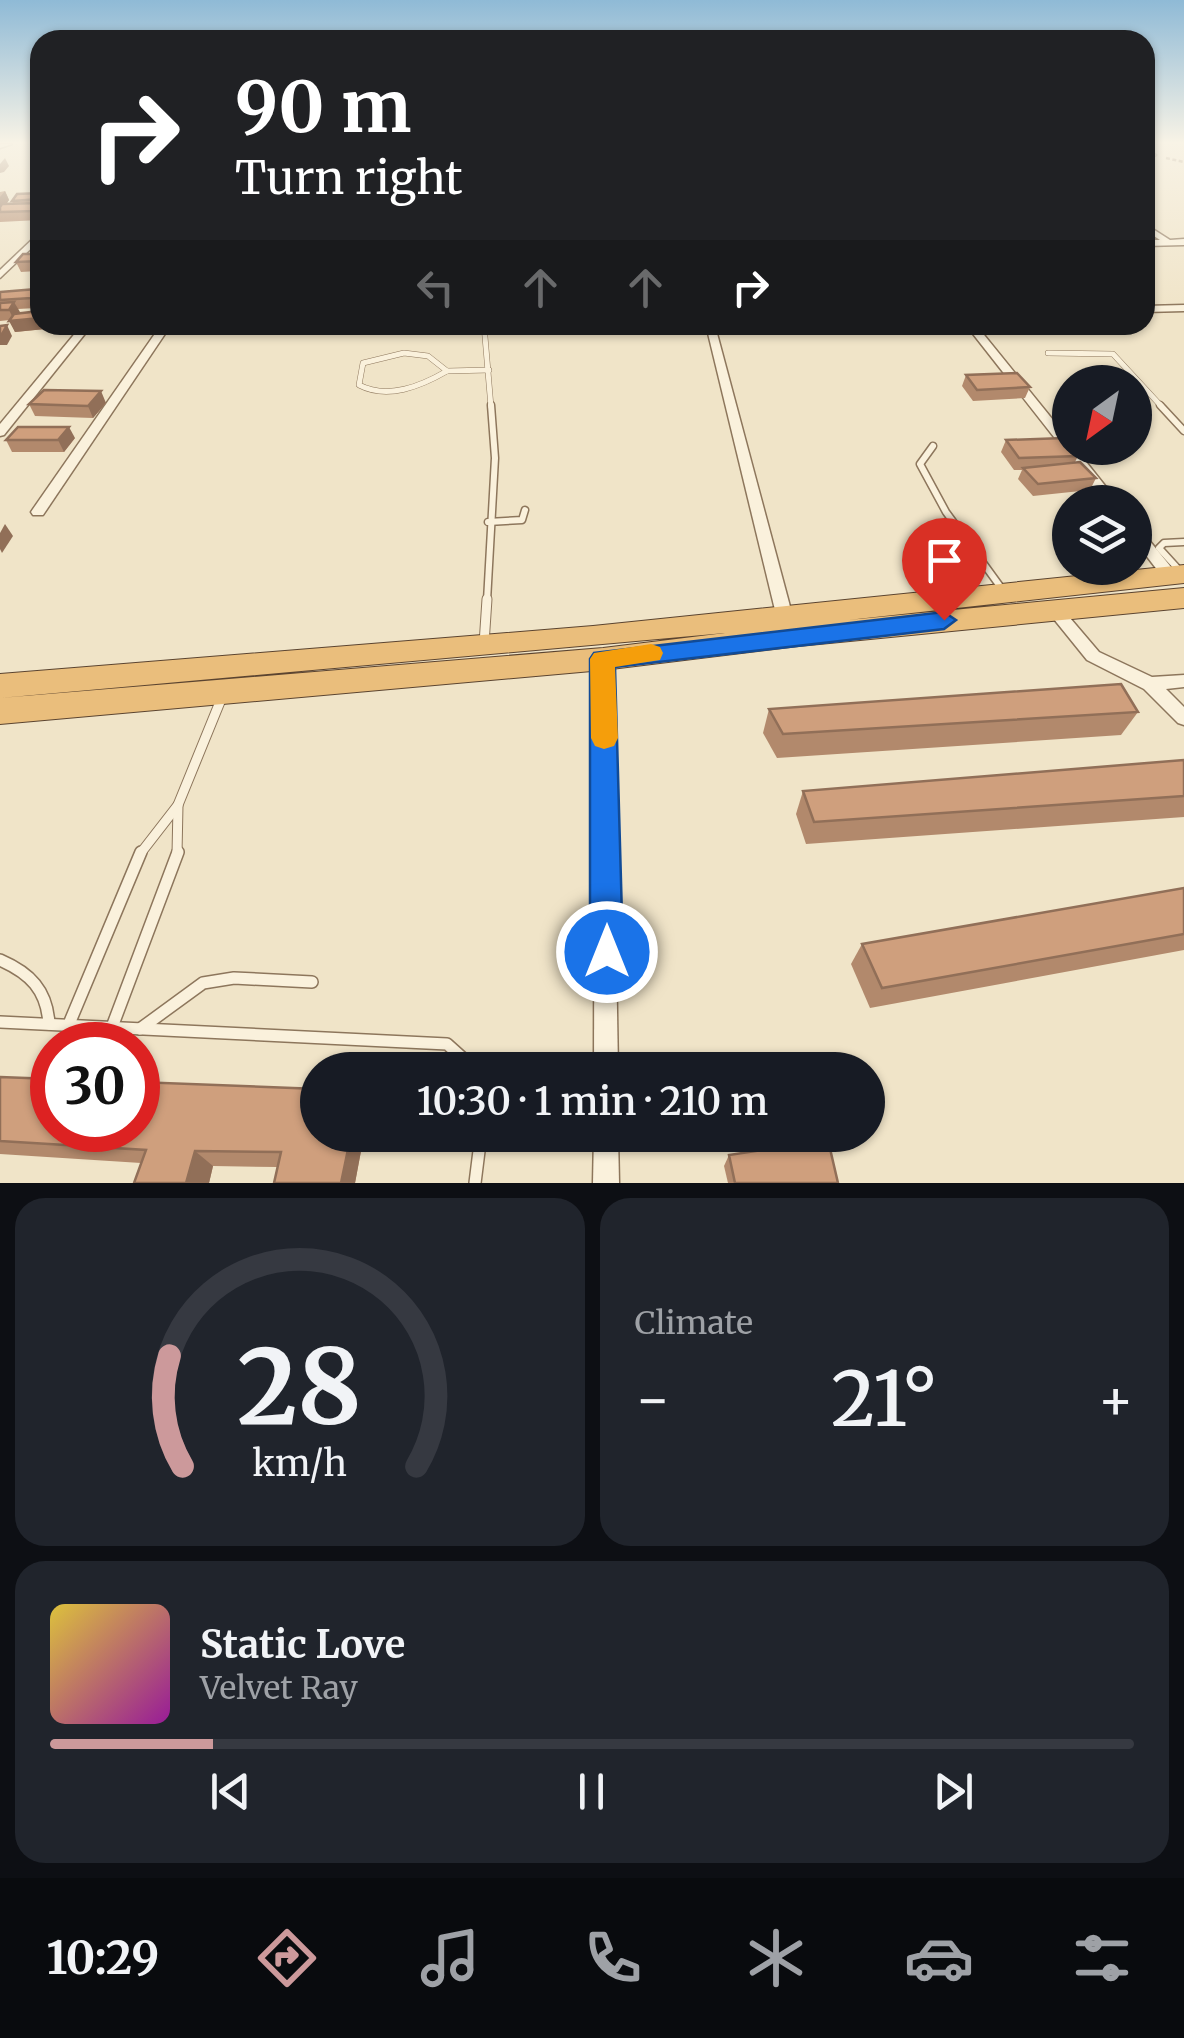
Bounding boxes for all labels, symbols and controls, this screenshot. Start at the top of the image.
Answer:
text: 90 m [235,63,412,151]
icon: right [70,70,200,200]
text: Turn right [235,150,463,206]
icon: left [408,260,463,315]
icon: ahead [513,260,568,315]
icon: ahead [618,260,673,315]
icon: right [723,260,778,315]
north arrow [1052,365,1152,465]
map controls [1052,365,1152,585]
button: layers [1052,485,1152,585]
pin [902,518,987,621]
icon: arrive [917,533,972,588]
position arrow [555,900,659,1004]
speed limit sign: 30 [30,1022,160,1152]
text: 10:30 · 1 min · 210 m [417,1078,768,1125]
text: Climate [635,1303,753,1343]
text: 28 [237,1322,362,1452]
text: 21° [831,1352,938,1446]
text: − [635,1365,671,1434]
text: + [1097,1365,1134,1434]
text: km/h [252,1441,347,1486]
text: Static Love [200,1621,405,1668]
text: Velvet Ray [200,1668,358,1708]
icon: previous [203,1764,258,1819]
icon: pause [564,1764,619,1819]
icon: next [926,1764,981,1819]
icon: directions [252,1923,322,1993]
icon: music [415,1923,485,1993]
icon: phone [578,1923,648,1993]
icon: climate [741,1923,811,1993]
icon: car [904,1923,974,1993]
icon: filters [1067,1923,1137,1993]
text: 10:29 [47,1930,159,1986]

